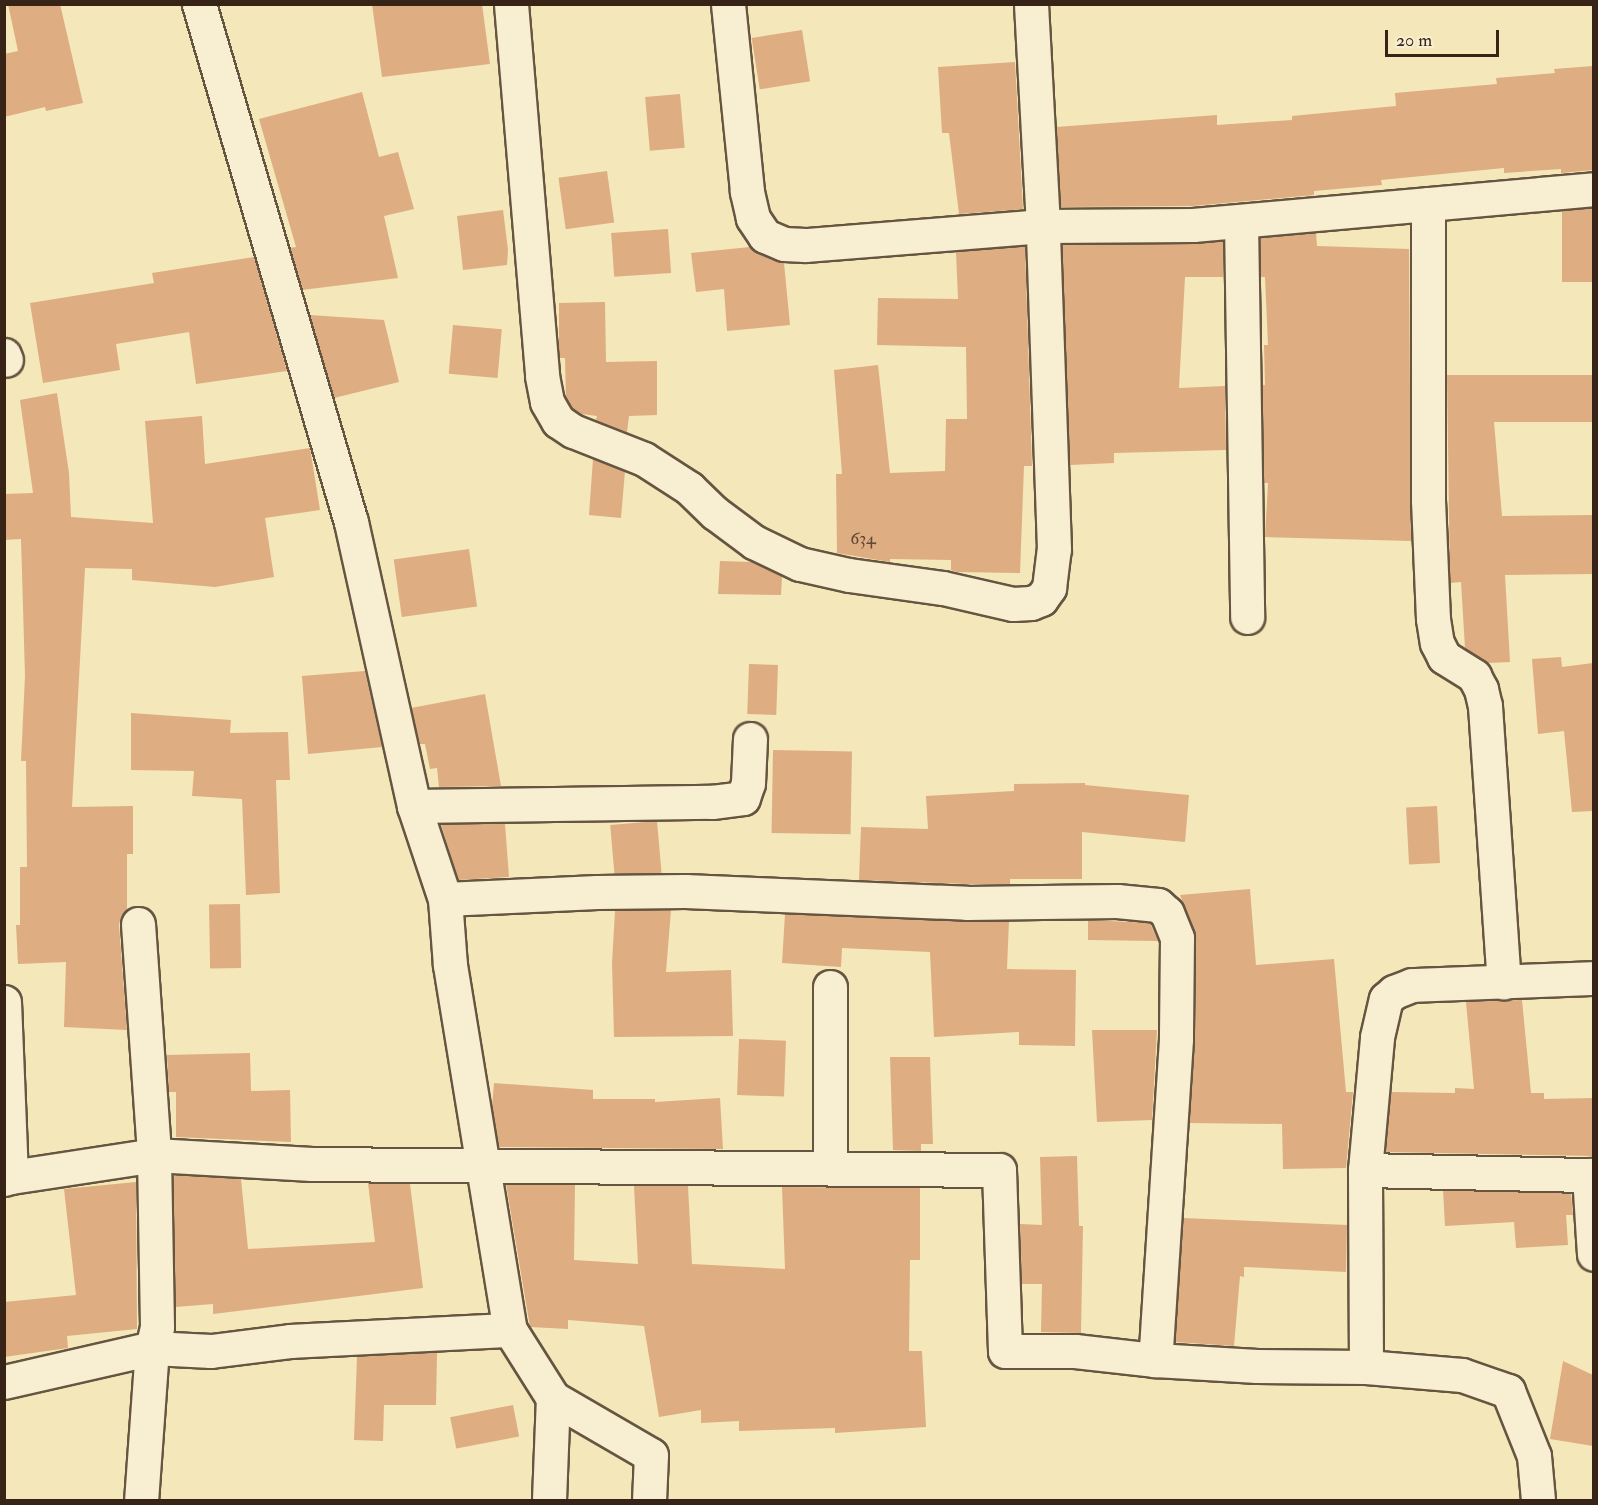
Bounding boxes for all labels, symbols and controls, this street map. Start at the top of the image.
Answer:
scale bar [1388,18,1502,56]
text: 20 m [1396,29,1432,52]
house number: 634 [850,528,876,550]

